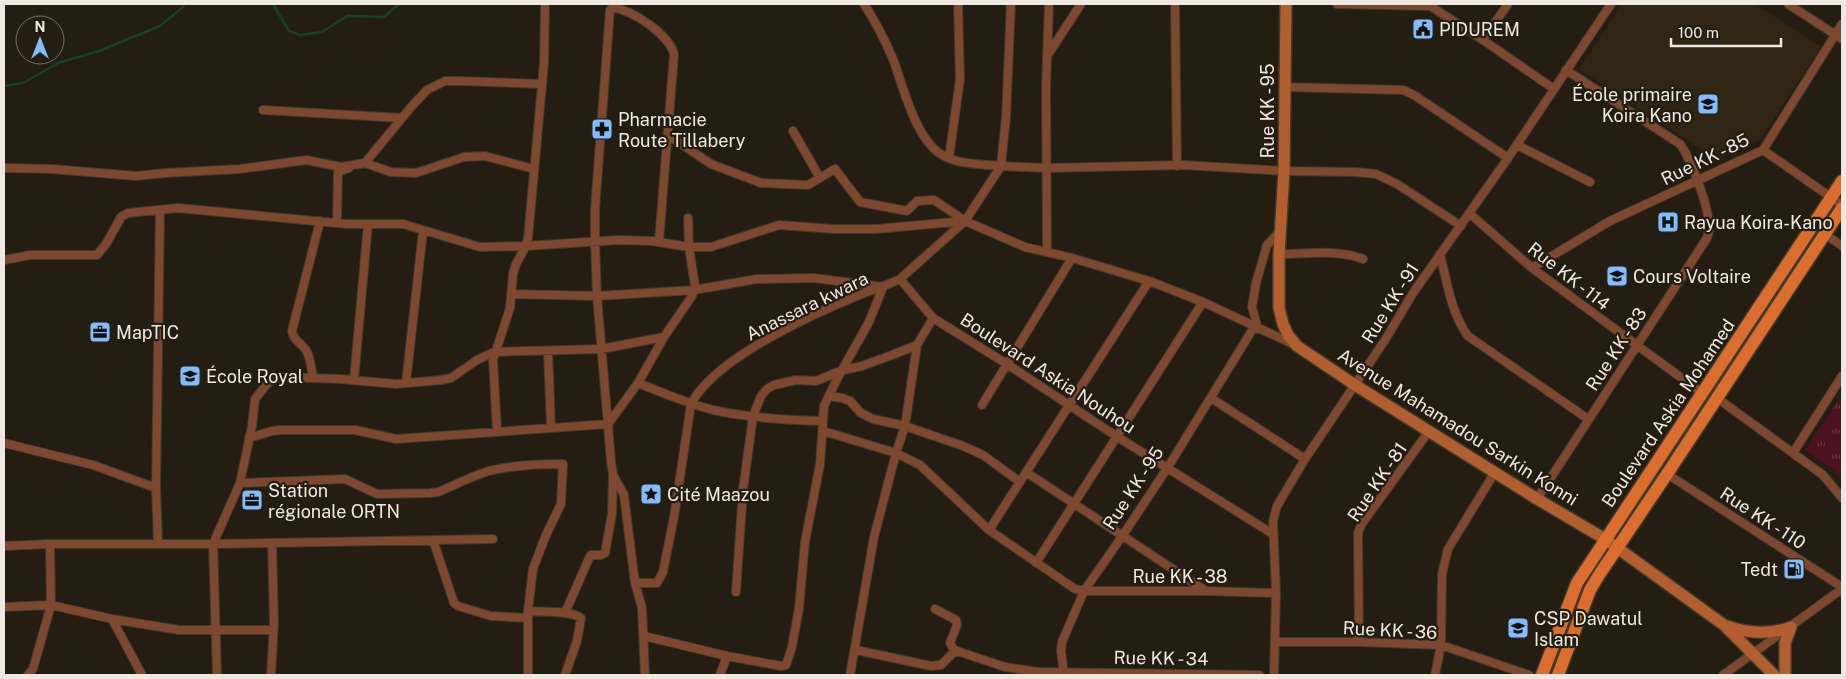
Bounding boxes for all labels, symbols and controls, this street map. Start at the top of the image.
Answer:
north arrow [15,15,65,65]
scale bar [1671,15,1781,47]
public building icon: PIDUREM [1411,17,1435,41]
text: N [35,19,45,35]
place label: PIDUREM [1439,19,1520,40]
text: 100 m [1678,24,1719,41]
street label: Rue KK - 95 [1257,64,1278,158]
place label: École primaire Koira Kano [1572,83,1692,126]
school or university icon: École primaire Koira Kano [1696,92,1720,116]
place label: Pharmacie Route Tillabery [618,109,746,151]
pharmacy icon: Pharmacie Route Tillabery [590,117,614,141]
street label: Rue KK - 85 [1658,129,1752,189]
hospital icon: Rayua Koira-Kano [1656,210,1680,234]
place label: Rayua Koira-Kano [1684,212,1833,233]
street label: Rue KK - 114 [1524,238,1614,314]
street label: Rue KK - 91 [1357,259,1423,347]
school or university icon: Cours Voltaire [1605,264,1629,288]
place label: Cours Voltaire [1633,266,1751,287]
street label: Anassara kwara [743,267,871,345]
street label: Rue KK - 83 [1581,303,1651,395]
street label: Boulevard Askia Nouhou [957,309,1139,437]
street label: Boulevard Askia Mohamed [1597,315,1739,511]
office icon: MapTIC [88,320,112,344]
place label: MapTIC [116,322,179,343]
street label: Avenue Mahamadou Sarkin Konni [1334,344,1582,510]
school or university icon: École Royal [178,364,202,388]
place label: École Royal [206,365,303,387]
street label: Rue KK - 81 [1343,438,1411,526]
street label: Rue KK - 95 [1098,443,1168,533]
place label: Station régionale ORTN [268,480,400,522]
place icon: Cité Maazou [639,482,663,506]
street label: Rue KK - 110 [1716,483,1810,553]
place label: Cité Maazou [667,484,770,505]
office icon: Station régionale ORTN [240,488,264,512]
fuel station icon: Tedt [1782,557,1806,581]
place label: Tedt [1741,559,1778,580]
street label: Rue KK - 38 [1133,566,1227,587]
place label: CSP Dawatul Islam [1534,608,1643,650]
school or university icon: CSP Dawatul Islam [1506,616,1530,640]
street label: Rue KK - 36 [1342,617,1438,643]
street label: Rue KK - 34 [1113,647,1209,669]

